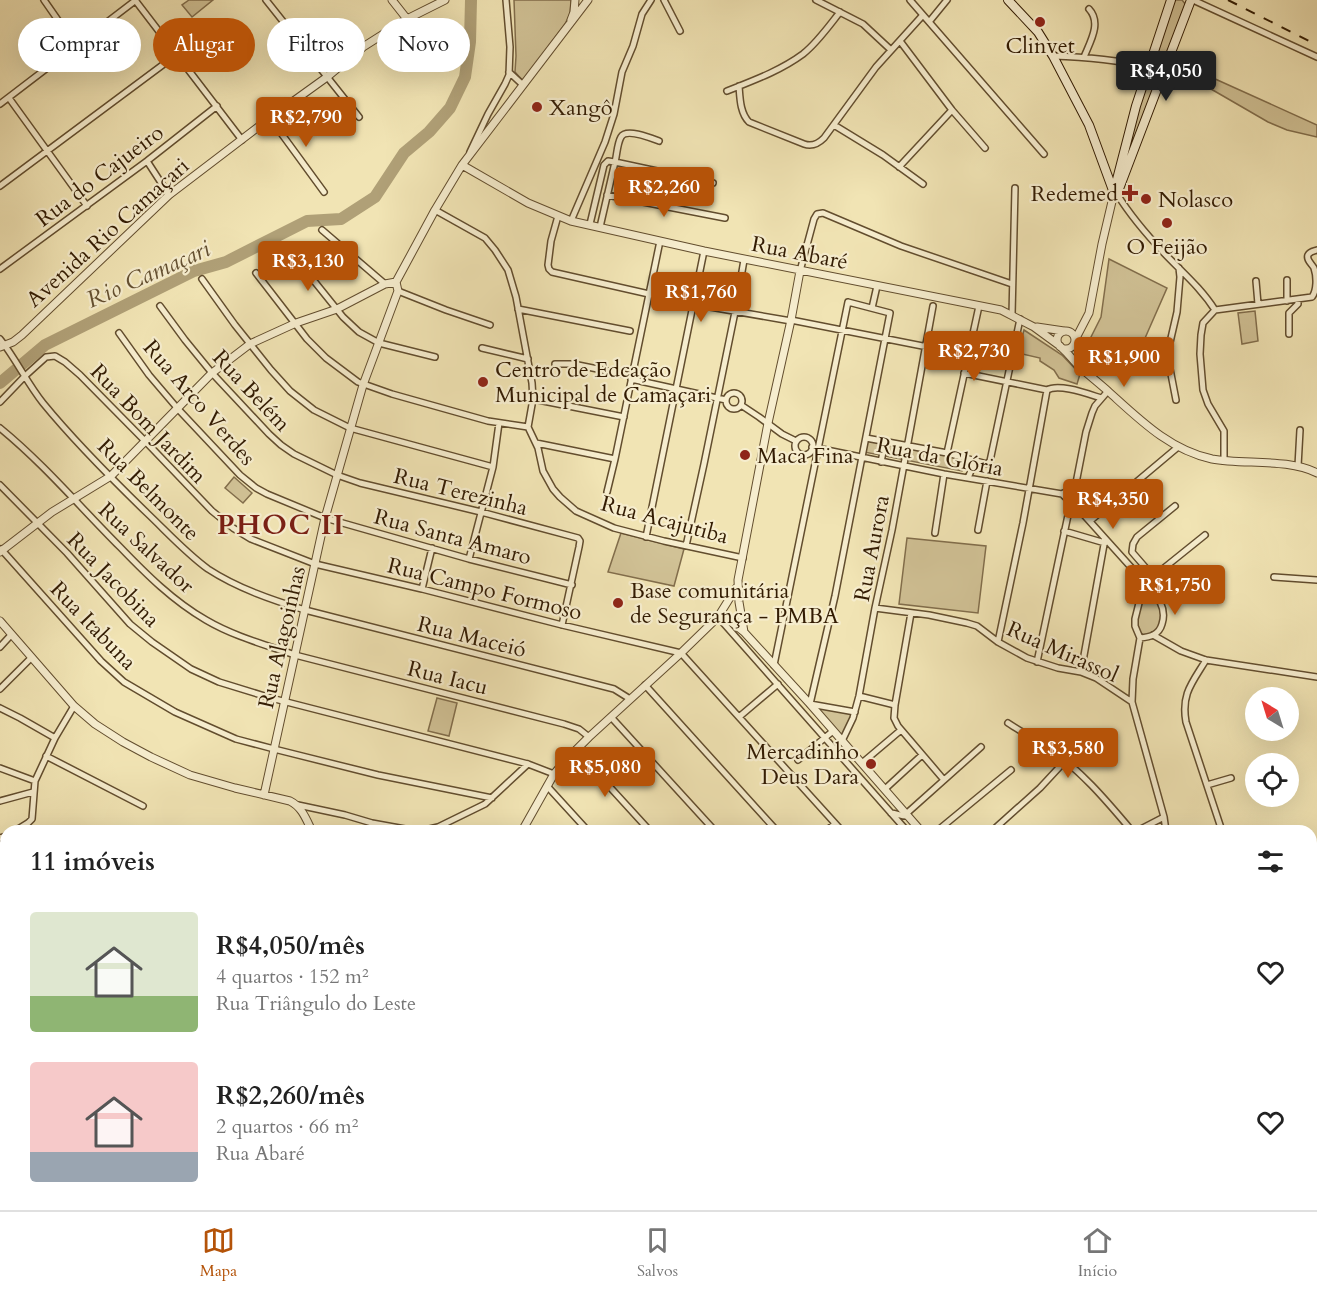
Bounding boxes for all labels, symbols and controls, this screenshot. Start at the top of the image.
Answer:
marker: Clinvet [1033,15,1047,29]
chip: Comprar [18,18,141,72]
chip: Alugar [153,18,255,72]
chip: Filtros [267,18,365,72]
chip: Novo [377,18,470,72]
place label: Clinvet [1005,31,1075,61]
pin: R$4,050 [1111,51,1221,102]
text: R$4,050 [1130,57,1202,84]
place label: Xangô [549,93,613,123]
pin: R$2,790 [251,97,361,148]
marker: Xangô [530,100,544,114]
text: R$2,790 [270,103,342,130]
street label: Rua do Cajueiro [30,118,170,234]
street label: Avenida Rio Camaçari [20,152,194,312]
pin: R$2,260 [609,167,719,218]
text: R$2,260 [628,173,700,200]
place label: Redemed [1031,179,1118,209]
place label: Nolasco [1158,185,1233,215]
marker: Redemed [1123,186,1137,200]
marker: Nolasco [1139,192,1153,206]
marker: O Feijão [1160,216,1174,230]
street label: Rua Abaré [749,229,851,277]
place label: O Feijão [1126,232,1208,262]
water label: Rio Camaçari [82,234,214,314]
pin: R$3,130 [253,241,363,292]
text: R$3,130 [272,247,344,274]
pin: R$1,760 [646,272,756,323]
text: R$1,760 [665,278,737,305]
pin: R$2,730 [919,331,1029,382]
street label: Rua Arco Verdes [136,333,262,472]
text: R$2,730 [938,337,1010,364]
pin: R$1,900 [1069,337,1179,388]
street label: Rua Belém [206,343,297,438]
text: R$1,900 [1088,343,1160,370]
place label: Centro de Edcação Municipal de Camaçari [495,355,711,410]
street label: Rua Bom Jardim [83,357,213,490]
marker: Centro de Edcação Municipal de Camaçari [476,375,490,389]
street label: Rua da Glória [874,430,1006,484]
street label: Rua Belmonte [91,432,206,547]
place label: Maca Fina [757,441,854,471]
marker: Maca Fina [738,448,752,462]
street label: Rua Terezinha [391,461,531,523]
pin: R$4,350 [1058,479,1168,530]
text: R$4,350 [1077,485,1149,512]
street label: Rua Acajutiba [598,489,732,551]
street label: Rua Aurora [847,492,897,604]
street label: Rua Salvador [92,495,202,601]
street label: Rua Santa Amaro [371,502,535,572]
district label: PHOC II [217,506,345,544]
street label: Rua Jacobina [60,526,167,634]
street label: Rua Campo Formoso [384,550,585,628]
street label: Rua Alagoinhas [251,563,313,711]
pin: R$1,750 [1120,565,1230,616]
text: R$1,750 [1139,571,1211,598]
street label: Rua Itabuna [43,575,144,677]
place label: Base comunitária de Segurança - PMBA [630,576,839,631]
marker: Base comunitária de Segurança - PMBA [611,596,625,610]
street label: Rua Maceió [414,609,529,665]
street label: Rua Mirassol [1002,614,1124,690]
street label: Rua Iacu [404,654,491,702]
north arrow [1245,687,1299,741]
map controls [1245,687,1299,807]
pin: R$3,580 [1013,728,1123,779]
text: R$3,580 [1032,734,1104,761]
place label: Mercadinho Deus Dara [746,737,859,792]
pin: R$5,080 [550,747,660,798]
text: R$5,080 [569,753,641,780]
button: locate [1245,753,1299,807]
marker: Mercadinho Deus Dara [864,757,878,771]
text: 11 imóveis [30,844,155,879]
icon: filters [1254,845,1287,878]
text: R$4,050/mês [216,928,365,963]
icon: home [78,936,150,1008]
icon: heart [1254,956,1287,989]
text: 4 quartos · 152 m² [216,963,369,990]
text: Rua Triângulo do Leste [216,990,416,1017]
text: R$2,260/mês [216,1078,365,1113]
icon: home [78,1086,150,1158]
icon: heart [1254,1106,1287,1139]
text: 2 quartos · 66 m² [216,1113,358,1140]
text: Rua Abaré [216,1140,305,1167]
tab: Mapa [200,1224,237,1282]
tab: Salvos [637,1224,678,1282]
tab: Início [1078,1224,1117,1282]

